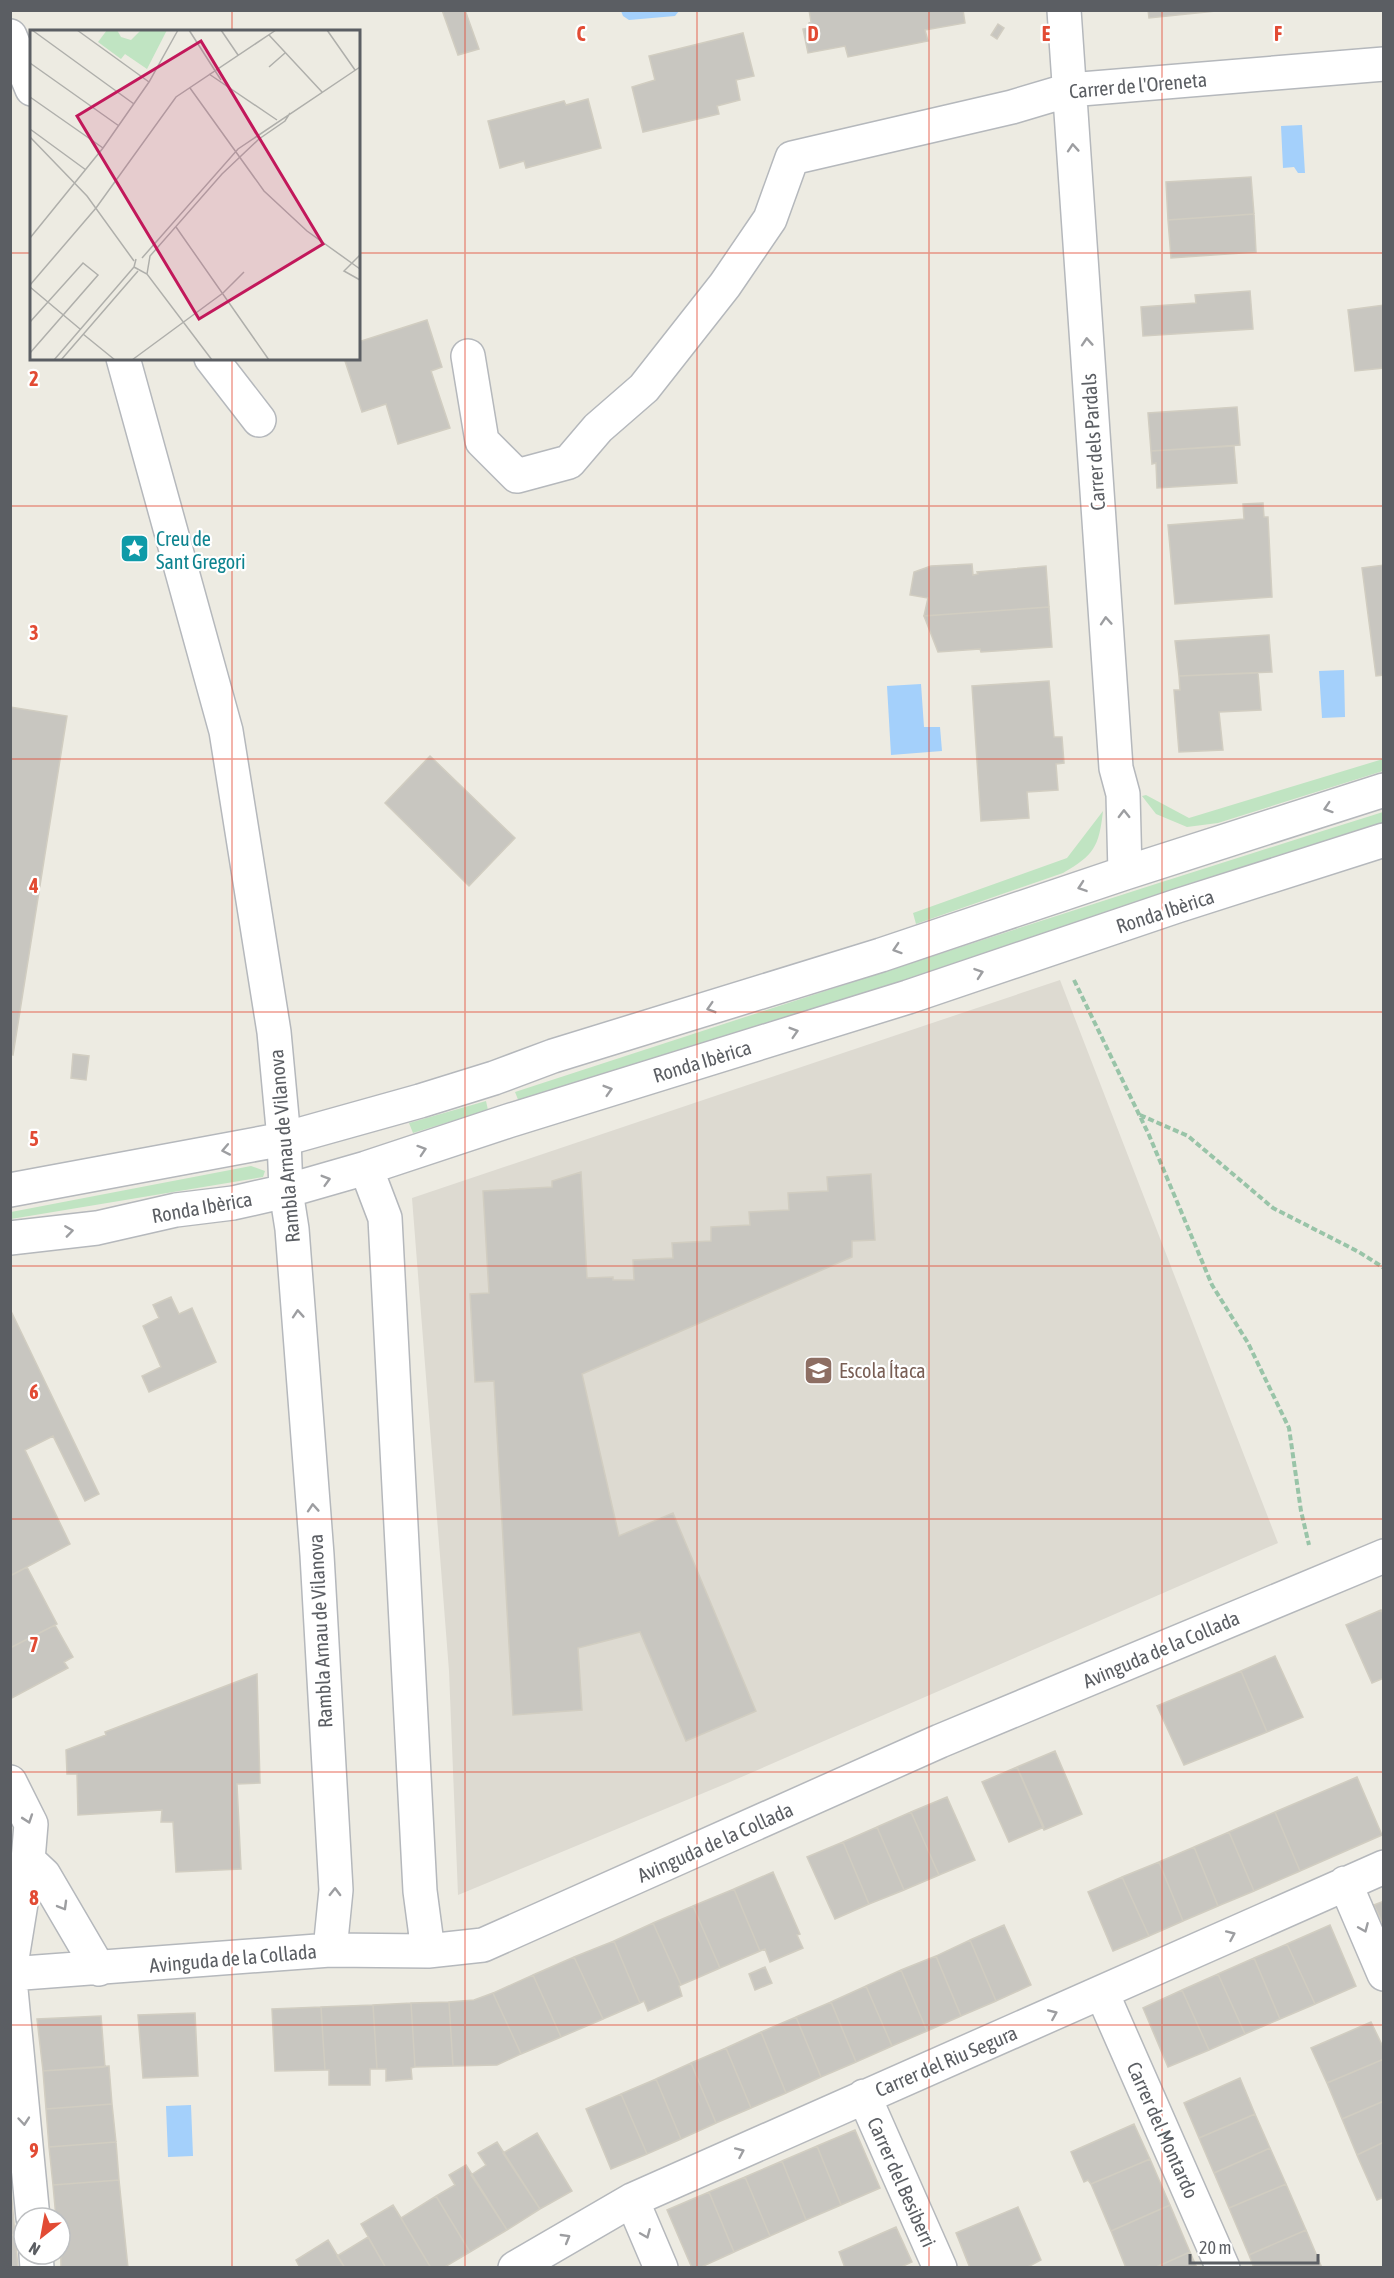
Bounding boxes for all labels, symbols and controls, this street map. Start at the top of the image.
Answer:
text: C [577,22,586,45]
text: D [807,22,819,45]
text: E [1042,22,1051,45]
text: F [1274,22,1282,45]
inset map [30,30,360,360]
street label: Carrer de l'Oreneta [1068,68,1208,102]
one-way arrow [1067,143,1080,152]
one-way arrow [1080,338,1093,347]
text: 2 [29,367,39,390]
street label: Carrer dels Pardals [1077,373,1109,511]
place label: Creu de Sant Gregori [156,527,246,573]
place icon: Creu de Sant Gregori [119,533,151,565]
one-way arrow [1099,616,1112,625]
text: 3 [29,621,39,644]
one-way arrow [1323,801,1334,813]
one-way arrow [1117,810,1130,819]
text: 4 [28,874,39,897]
one-way arrow [1077,880,1088,893]
street label: Ronda Ibèrica [1113,884,1217,938]
one-way arrow [892,942,903,955]
one-way arrow [973,968,984,980]
one-way arrow [706,1001,717,1013]
one-way arrow [788,1027,799,1040]
street label: Ronda Ibèrica [650,1035,754,1087]
street label: Rambla Arnau de Vilanova [264,1048,304,1244]
one-way arrow [602,1085,613,1098]
text: 5 [29,1127,39,1150]
one-way arrow [221,1143,231,1156]
one-way arrow [416,1144,427,1157]
one-way arrow [320,1175,331,1187]
street label: Ronda Ibèrica [150,1187,254,1227]
one-way arrow [64,1226,73,1238]
one-way arrow [292,1309,305,1318]
school or university icon: Escola Ítaca [802,1354,834,1386]
place label: Escola Ítaca [839,1359,926,1382]
text: 6 [29,1380,39,1403]
one-way arrow [307,1504,320,1513]
street label: Rambla Arnau de Vilanova [303,1533,337,1729]
street label: Avinguda de la Collada [1079,1606,1243,1692]
text: 7 [29,1633,39,1656]
street label: Avinguda de la Collada [634,1797,796,1887]
one-way arrow [20,1814,33,1824]
text: 8 [29,1886,39,1909]
one-way arrow [329,1887,341,1896]
one-way arrow [55,1900,67,1910]
one-way arrow [1357,1922,1369,1933]
one-way arrow [1225,1930,1236,1942]
street label: Avinguda de la Collada [148,1939,318,1977]
one-way arrow [1047,2010,1058,2022]
street label: Carrer del Riu Segura [872,2021,1020,2101]
street label: Carrer del Montardo [1123,2058,1203,2202]
street label: Carrer del Besiberri [863,2114,941,2250]
one-way arrow [17,2117,30,2126]
text: 9 [29,2139,39,2162]
one-way arrow [734,2147,745,2159]
north arrow [12,2206,72,2266]
scale bar [1190,2227,1318,2265]
one-way arrow [639,2228,651,2239]
one-way arrow [560,2234,570,2246]
text: 20 m [1199,2237,1231,2258]
text: N [26,2239,43,2259]

